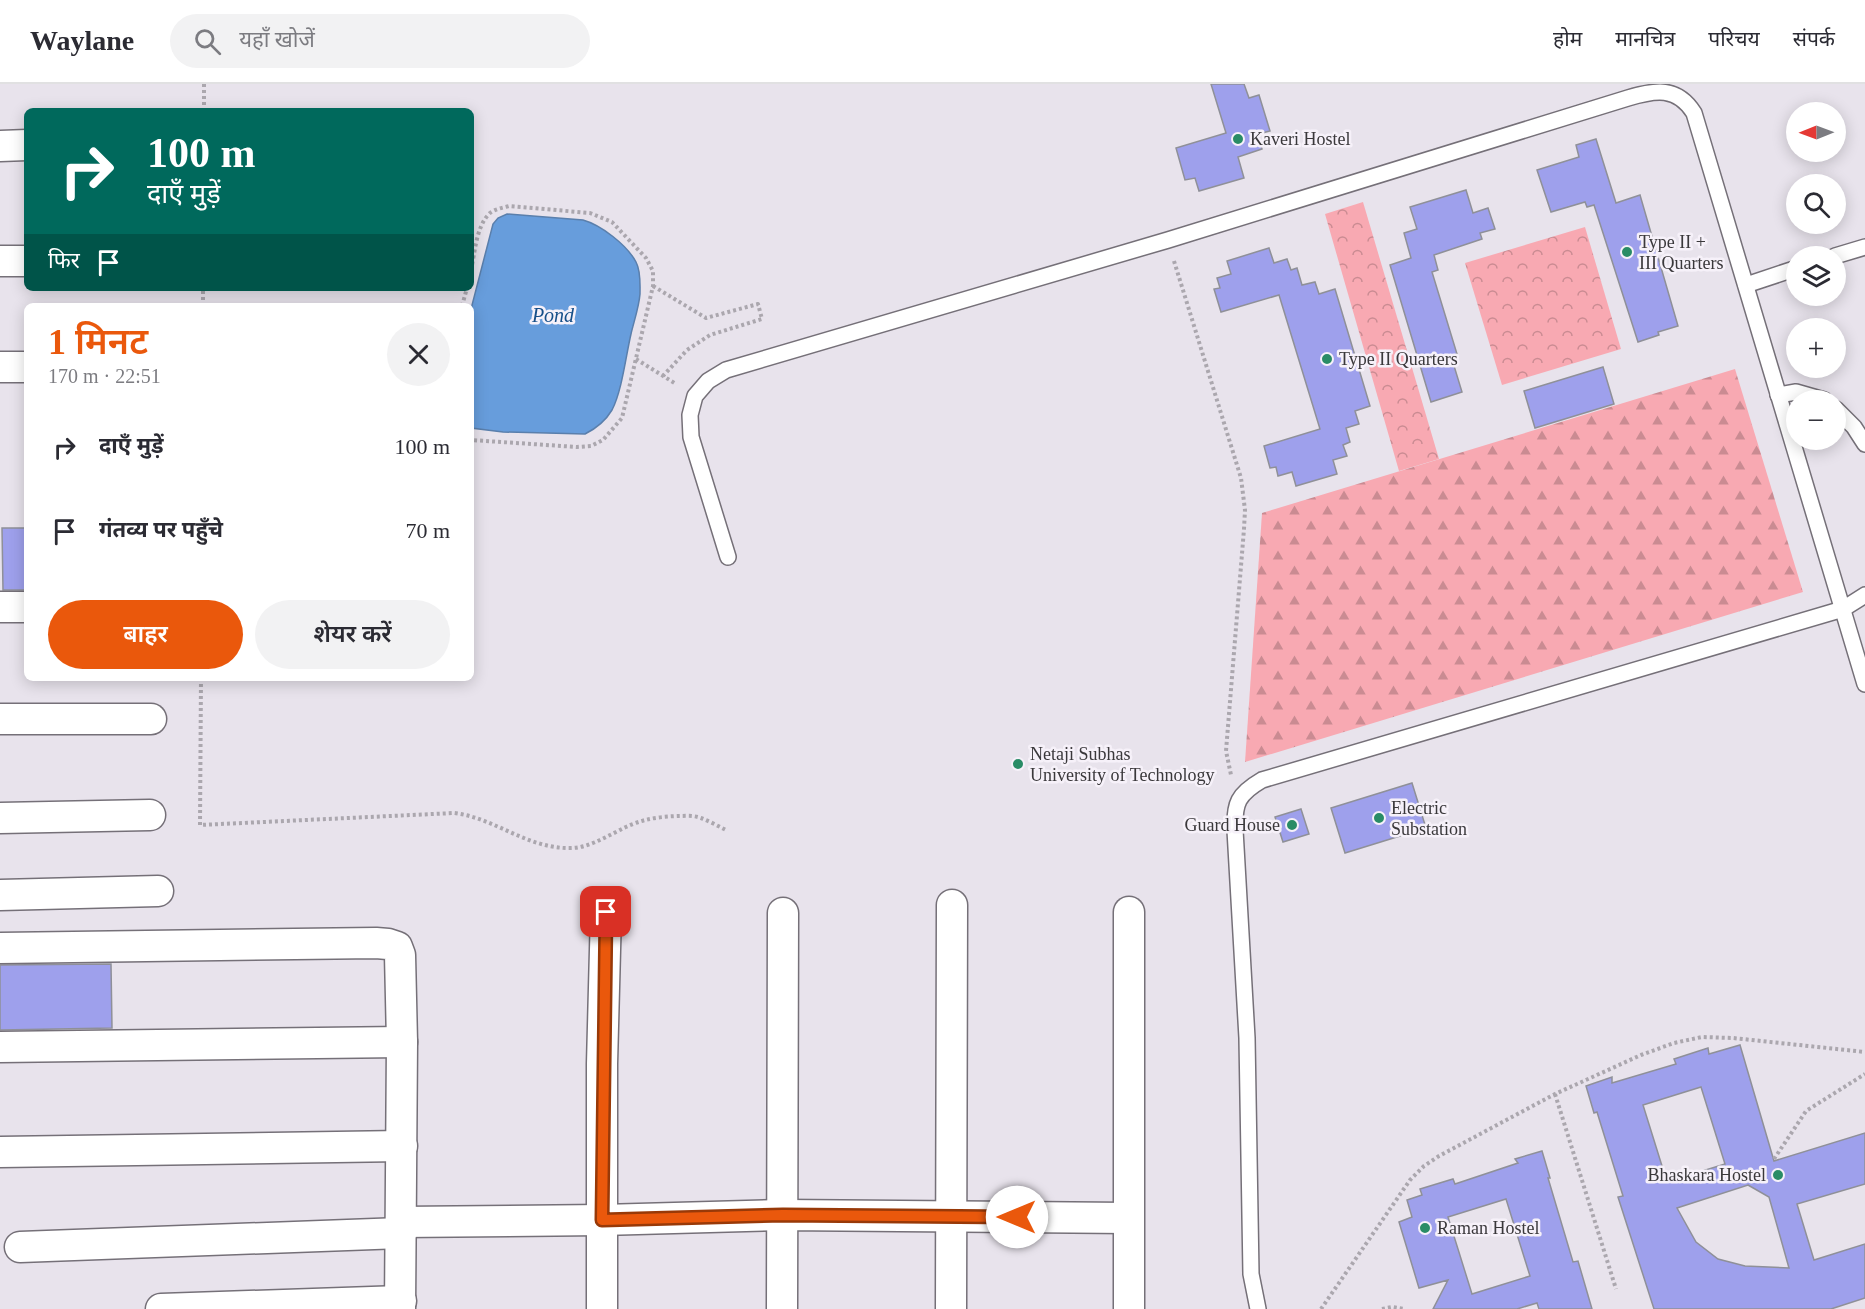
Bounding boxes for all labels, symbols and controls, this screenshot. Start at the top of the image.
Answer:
search box [170,14,590,68]
text: Waylane [30,25,134,56]
icon: search [191,25,224,58]
text: यहाँ खोजें [239,27,315,52]
text: होम [1553,27,1582,51]
text: मानचित्र [1615,27,1675,51]
text: परिचय [1708,27,1760,51]
text: संपर्क [1793,27,1835,51]
north arrow [1786,102,1846,162]
map controls [1786,102,1846,450]
place label: Kaveri Hostel [1250,129,1350,149]
text: 100 m [147,130,256,176]
icon: right [48,132,126,210]
marker: Kaveri Hostel [1231,132,1245,146]
button: search [1786,174,1846,234]
text: दाएँ मुड़ें [147,179,221,209]
place label: Type II + III Quarters [1639,232,1723,273]
marker: Type II + III Quarters [1620,245,1634,259]
icon: arrive [92,246,125,279]
button: layers [1786,246,1846,306]
text: फिर [48,248,80,273]
water label: Pond [531,304,575,326]
button: + [1786,318,1846,378]
text: 1 मिनट [48,322,148,362]
button: close [387,323,450,386]
place label: Type II Quarters [1339,349,1458,369]
marker: Type II Quarters [1320,352,1334,366]
text: 170 m · 22:51 [48,365,161,387]
button: − [1786,390,1846,450]
icon: right [48,431,81,464]
text: दाएँ मुड़ें [99,433,164,458]
text: 100 m [394,434,450,459]
icon: arrive [48,515,81,548]
text: गंतव्य पर पहुँचे [99,517,223,542]
text: 70 m [405,518,450,543]
button: बाहर [48,600,243,669]
button: शेयर करें [255,600,450,669]
place label: Netaji Subhas University of Technology [1030,744,1214,785]
marker: Netaji Subhas University of Technology [1011,757,1025,771]
place label: Electric Substation [1391,798,1467,839]
marker: Electric Substation [1372,811,1386,825]
place label: Guard House [1185,815,1280,835]
marker: Guard House [1285,818,1299,832]
pin [580,886,631,937]
icon: arrive [589,895,622,928]
place label: Bhaskara Hostel [1648,1165,1766,1185]
marker: Bhaskara Hostel [1771,1168,1785,1182]
position arrow [985,1185,1049,1249]
place label: Raman Hostel [1437,1218,1539,1238]
marker: Raman Hostel [1418,1221,1432,1235]

